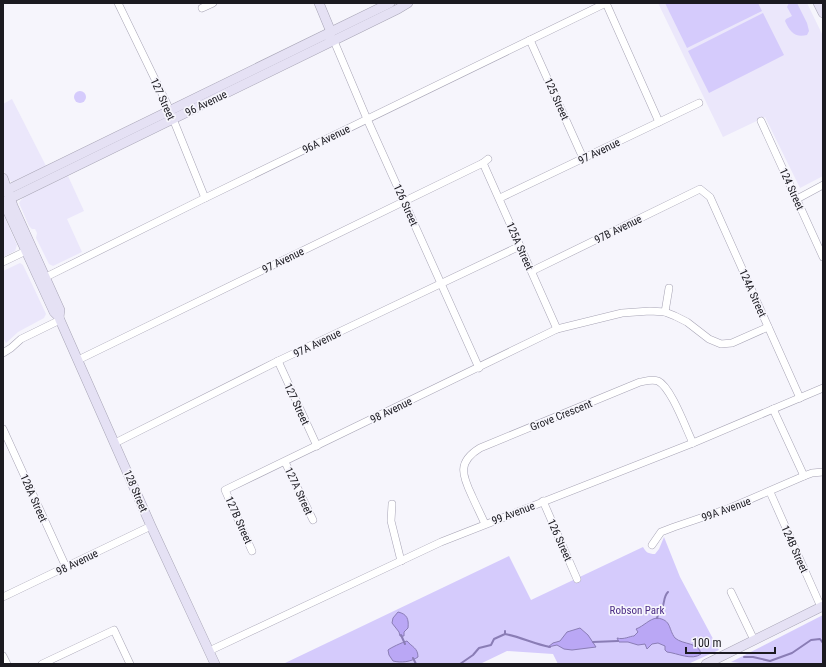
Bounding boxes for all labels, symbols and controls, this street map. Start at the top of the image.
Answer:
street label: 127 Street [148,76,178,122]
street label: 125 Street [542,76,572,122]
street label: 96 Avenue [183,88,229,119]
street label: 96A Avenue [300,122,352,157]
street label: 97 Avenue [576,136,622,167]
street label: 124 Street [777,166,807,212]
street label: 126 Street [391,182,421,228]
street label: 97B Avenue [592,212,644,246]
street label: 125A Street [503,220,536,272]
street label: 97 Avenue [260,245,306,276]
street label: 124A Street [736,267,769,319]
street label: 97A Avenue [291,326,343,361]
street label: 127 Street [281,381,312,427]
street label: 98 Avenue [368,395,414,426]
street label: Grove Crescent [528,397,594,434]
street label: 127A Street [282,465,315,517]
street label: 128 Street [121,468,150,514]
street label: 128A Street [17,472,50,524]
street label: 127B Street [222,494,255,546]
street label: 99A Avenue [700,495,753,524]
street label: 99 Avenue [490,499,537,528]
street label: 126 Street [545,517,575,563]
street label: 124B Street [778,523,811,575]
street label: 98 Avenue [54,547,100,578]
park label: Robson Park [610,604,664,617]
scale bar [686,629,775,655]
text: 100 m [692,636,722,650]

